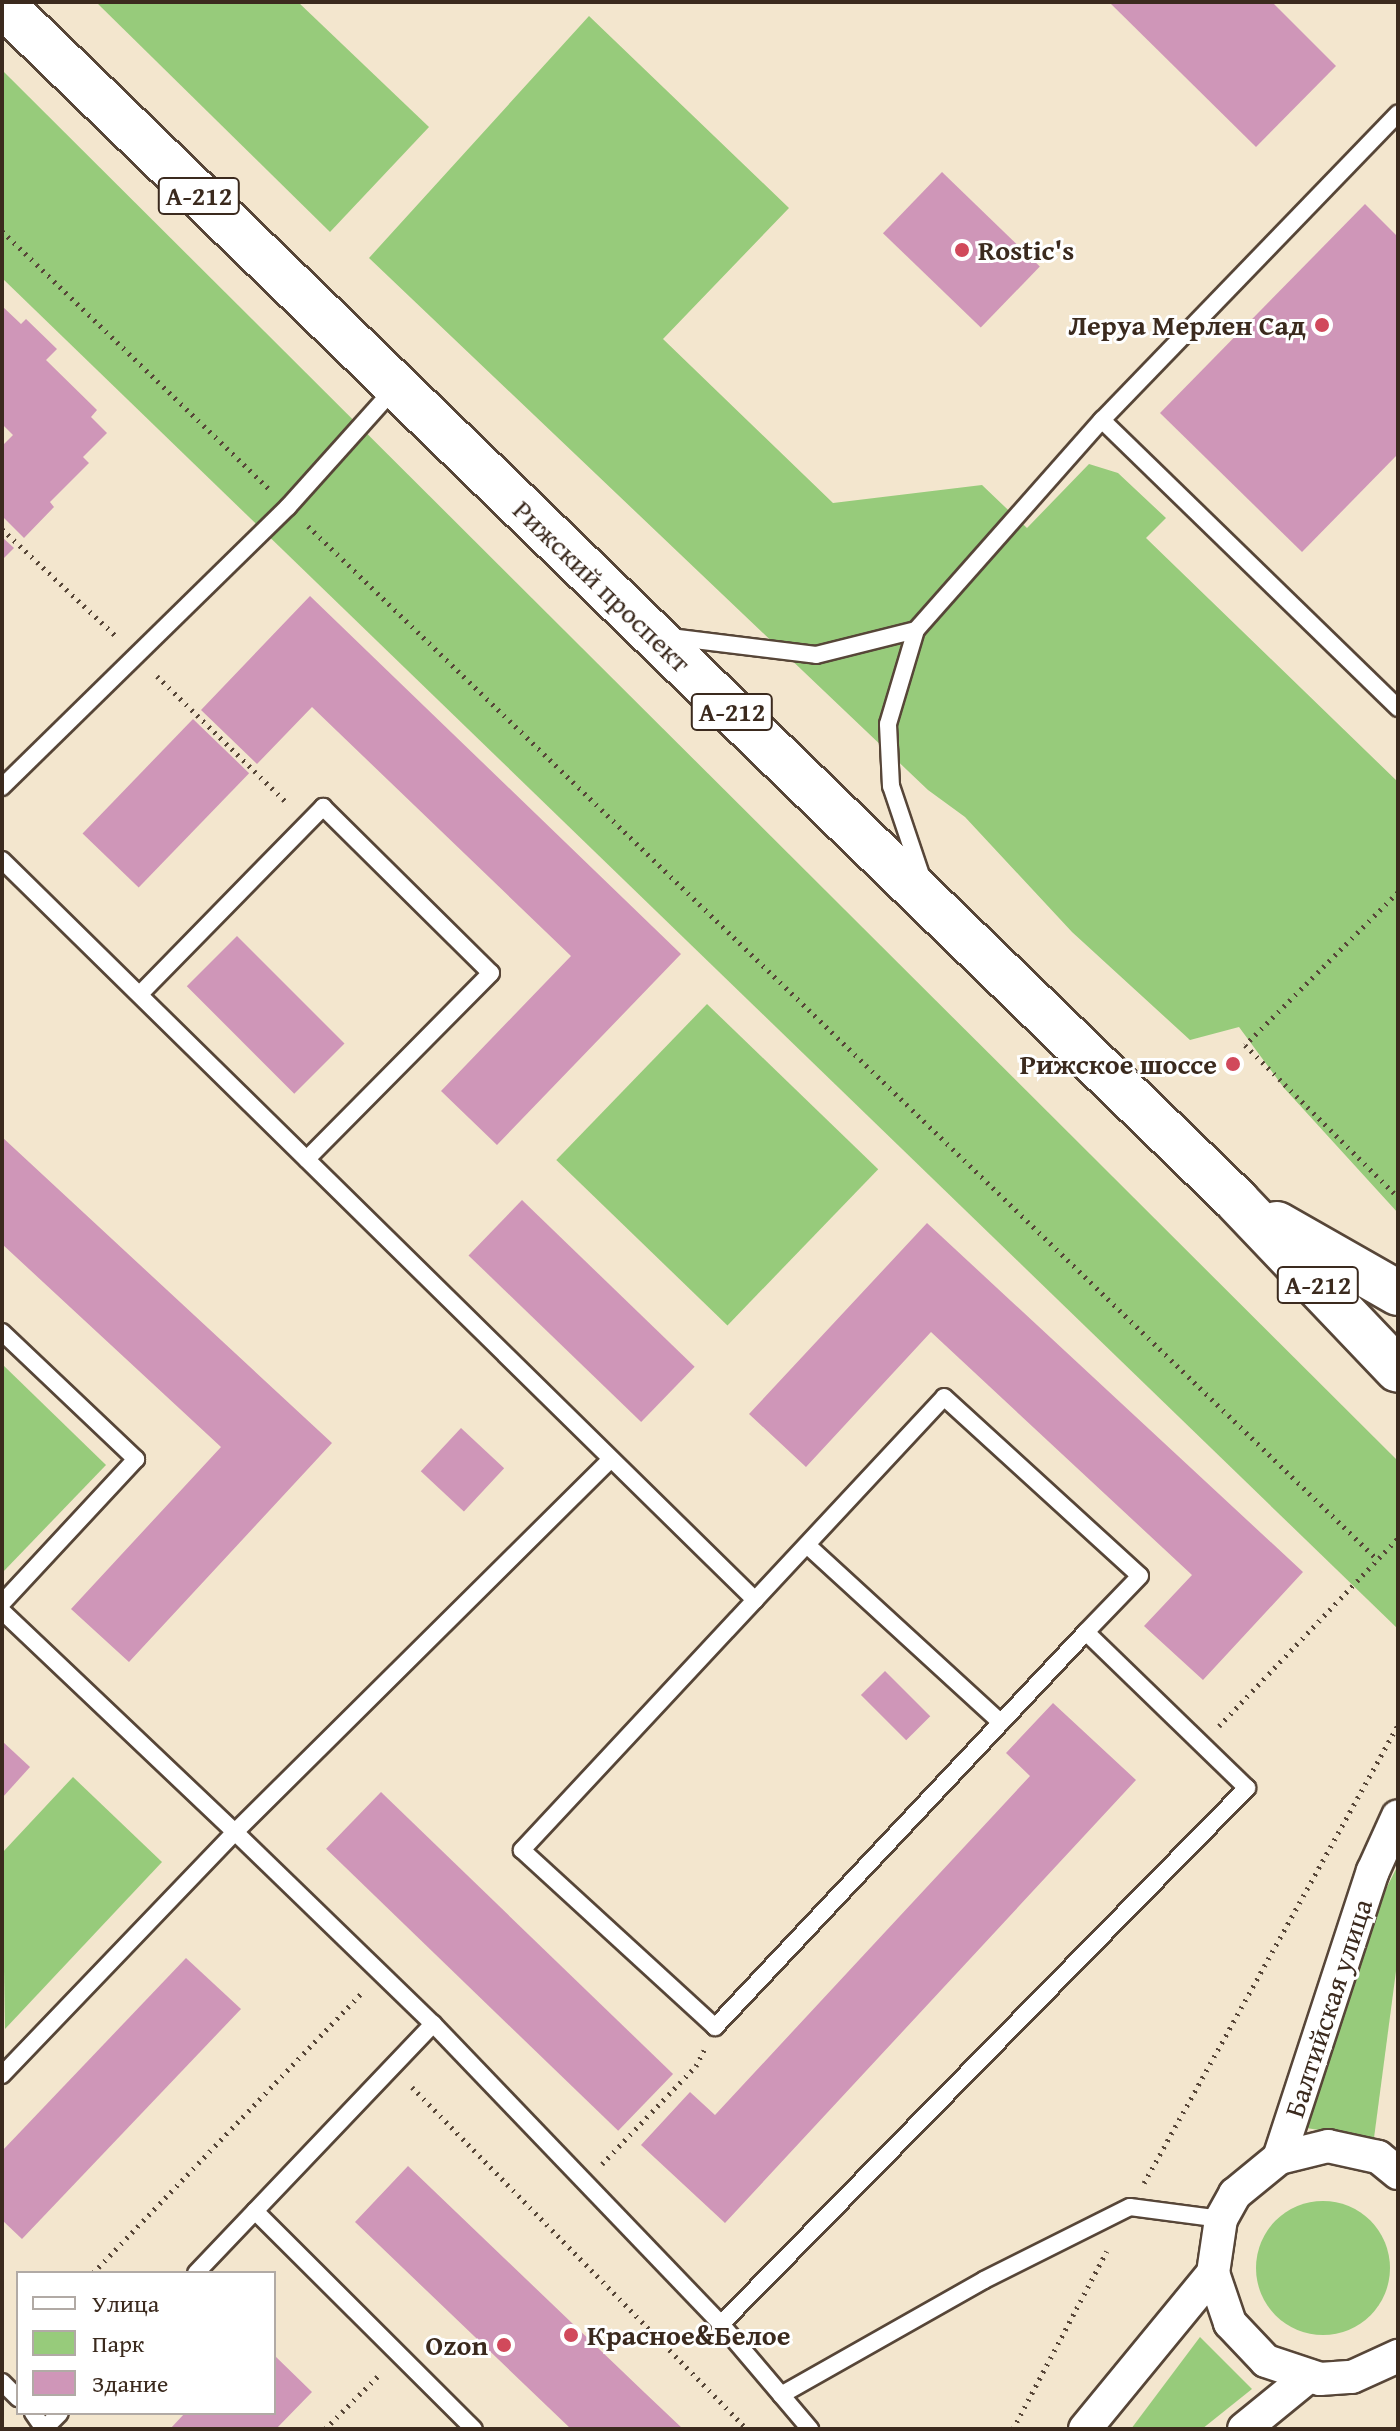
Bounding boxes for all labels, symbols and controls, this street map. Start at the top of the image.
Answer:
road number: А-212 [157,174,241,218]
place label: Rostic's [978,233,1074,267]
marker: Rostic's [953,241,971,259]
place label: Леруа Мерлен Сад [1068,308,1306,342]
marker: Леруа Мерлен Сад [1313,316,1331,334]
street label: Рижский проспект [506,493,698,679]
road number: А-212 [690,690,774,734]
place label: Рижское шоссе [1020,1047,1217,1081]
marker: Рижское шоссе [1224,1055,1242,1073]
road number: А-212 [1276,1263,1360,1307]
street label: Балтийская улица [1277,1895,1379,2121]
legend [16,2271,276,2415]
text: Улица [92,2286,159,2321]
place label: Красное&Белое [587,2318,791,2352]
text: Парк [92,2326,144,2361]
marker: Красное&Белое [562,2326,580,2344]
place label: Ozon [426,2328,488,2362]
marker: Ozon [495,2336,513,2354]
text: Здание [92,2366,168,2401]

